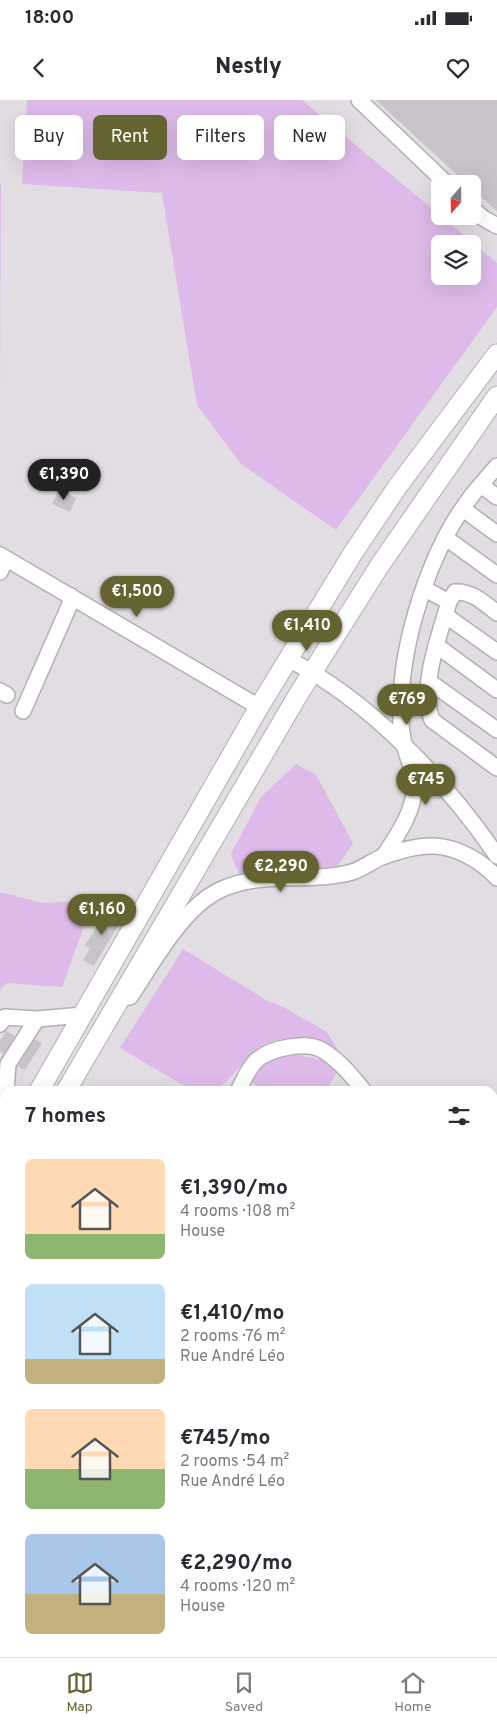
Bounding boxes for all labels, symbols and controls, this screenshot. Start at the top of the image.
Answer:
text: 18:00 [25,6,74,30]
icon: back [25,54,53,82]
text: Nestly [215,54,282,81]
icon: heart [444,54,472,82]
chip: Buy [15,115,83,160]
chip: Rent [93,115,167,160]
chip: Filters [177,115,264,160]
chip: New [274,115,345,160]
north arrow [431,175,481,225]
map controls [431,175,481,285]
button: layers [431,235,481,285]
pin: €1,390 [23,458,105,501]
text: €1,390 [39,465,89,485]
pin: €1,500 [96,576,178,618]
text: €1,500 [111,582,163,602]
pin: €1,410 [266,610,348,652]
text: €1,410 [283,616,331,636]
pin: €769 [377,684,437,726]
text: €769 [388,690,426,710]
pin: €745 [396,764,456,806]
text: €745 [407,770,445,790]
pin: €2,290 [240,850,322,893]
text: €2,290 [254,857,308,877]
pin: €1,160 [61,894,143,936]
text: €1,160 [78,900,126,920]
icon: filters [445,1102,473,1130]
text: 7 homes [25,1103,106,1130]
text: €1,390/mo [180,1175,288,1202]
icon: home [65,1179,125,1239]
text: 4 rooms · 108 m² [180,1202,295,1222]
text: House [180,1222,225,1242]
text: €1,410/mo [180,1300,284,1327]
icon: home [65,1304,125,1364]
text: 2 rooms · 76 m² [180,1327,286,1347]
text: Rue André Léo [180,1347,285,1367]
text: €745/mo [180,1425,270,1452]
icon: home [65,1429,125,1489]
text: 2 rooms · 54 m² [180,1452,289,1472]
text: Rue André Léo [180,1472,285,1492]
text: €2,290/mo [180,1550,292,1577]
icon: home [65,1554,125,1614]
text: 4 rooms · 120 m² [180,1577,295,1597]
text: House [180,1597,225,1617]
tab: Map [66,1669,94,1716]
tab: Saved [225,1669,263,1716]
tab: Home [394,1669,431,1716]

